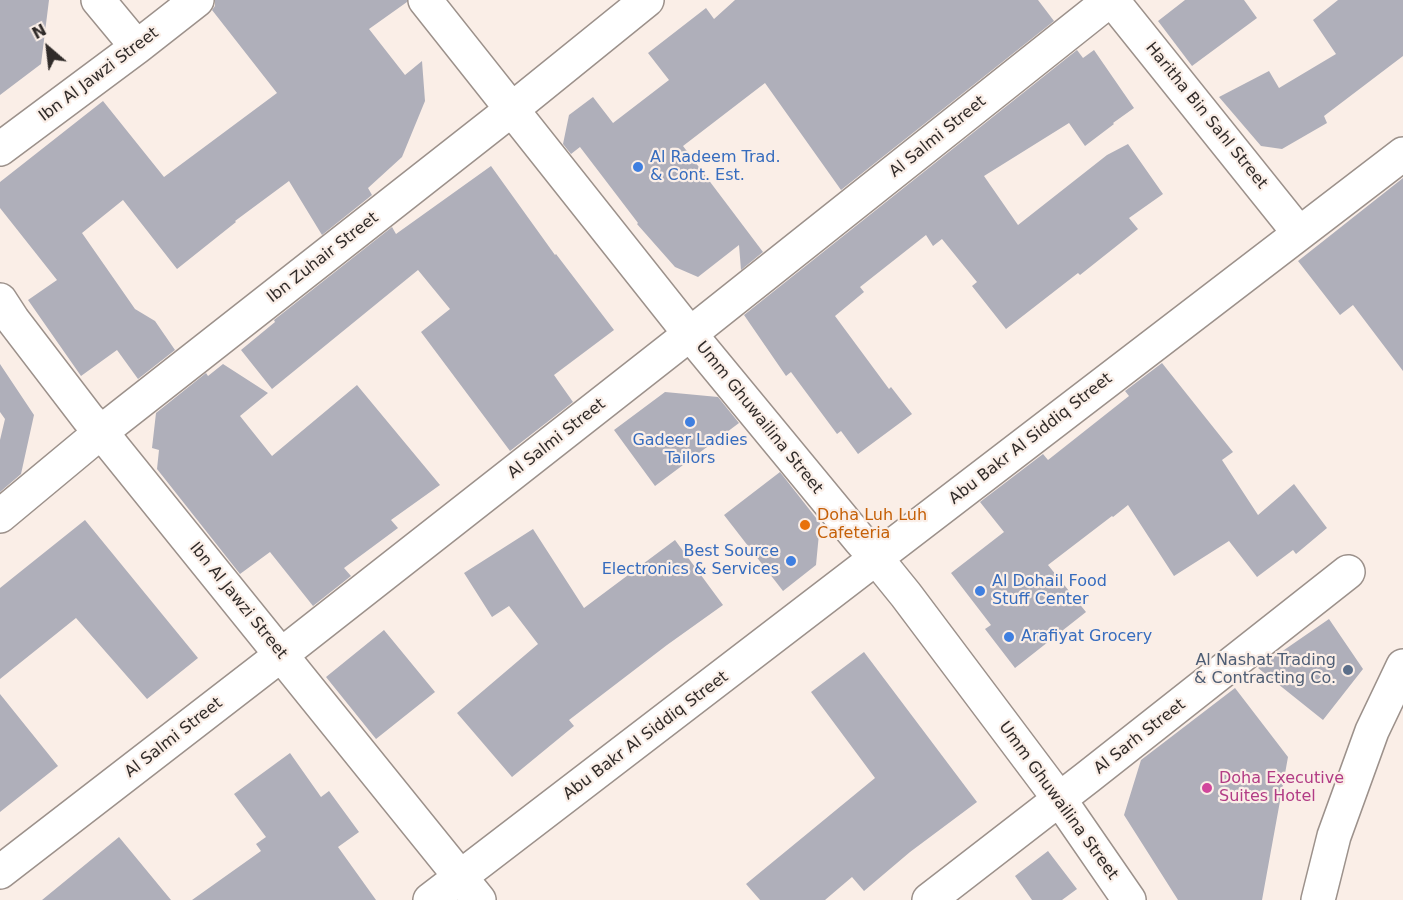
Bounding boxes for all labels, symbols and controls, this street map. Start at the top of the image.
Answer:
north arrow [18,18,78,78]
text: N [29,20,50,43]
street label: Ibn Al Jawzi Street [35,24,163,126]
street label: Haritha Bin Sahl Street [1141,39,1271,193]
street label: Al Salmi Street [886,92,990,182]
place label: Al Radeem Trad. & Cont. Est. [650,148,781,186]
marker: Al Radeem Trad. & Cont. Est. [631,160,645,174]
street label: Ibn Zuhair Street [264,209,382,307]
street label: Umm Ghuwailina Street [692,338,826,498]
street label: Abu Bakr Al Siddiq Street [946,369,1116,509]
street label: Al Salmi Street [504,395,610,483]
marker: Gadeer Ladies Tailors [683,415,697,429]
place label: Gadeer Ladies Tailors [632,431,748,469]
place label: Doha Luh Luh Cafeteria [817,506,927,544]
marker: Doha Luh Luh Cafeteria [798,518,812,532]
street label: Ibn Al Jawzi Street [185,539,291,663]
place label: Best Source Electronics & Services [602,542,779,580]
marker: Best Source Electronics & Services [784,554,798,568]
place label: Al Dohail Food Stuff Center [992,572,1107,610]
marker: Al Dohail Food Stuff Center [973,584,987,598]
place label: Arafiyat Grocery [1021,627,1152,647]
marker: Arafiyat Grocery [1002,630,1016,644]
place label: Al Nashat Trading & Contracting Co. [1194,651,1336,689]
marker: Al Nashat Trading & Contracting Co. [1341,663,1355,677]
street label: Abu Bakr Al Siddiq Street [560,668,732,804]
street label: Al Salmi Street [121,694,227,782]
street label: Al Sarh Street [1091,695,1189,779]
street label: Umm Ghuwailina Street [994,718,1122,884]
place label: Doha Executive Suites Hotel [1219,769,1344,807]
marker: Doha Executive Suites Hotel [1200,781,1214,795]

